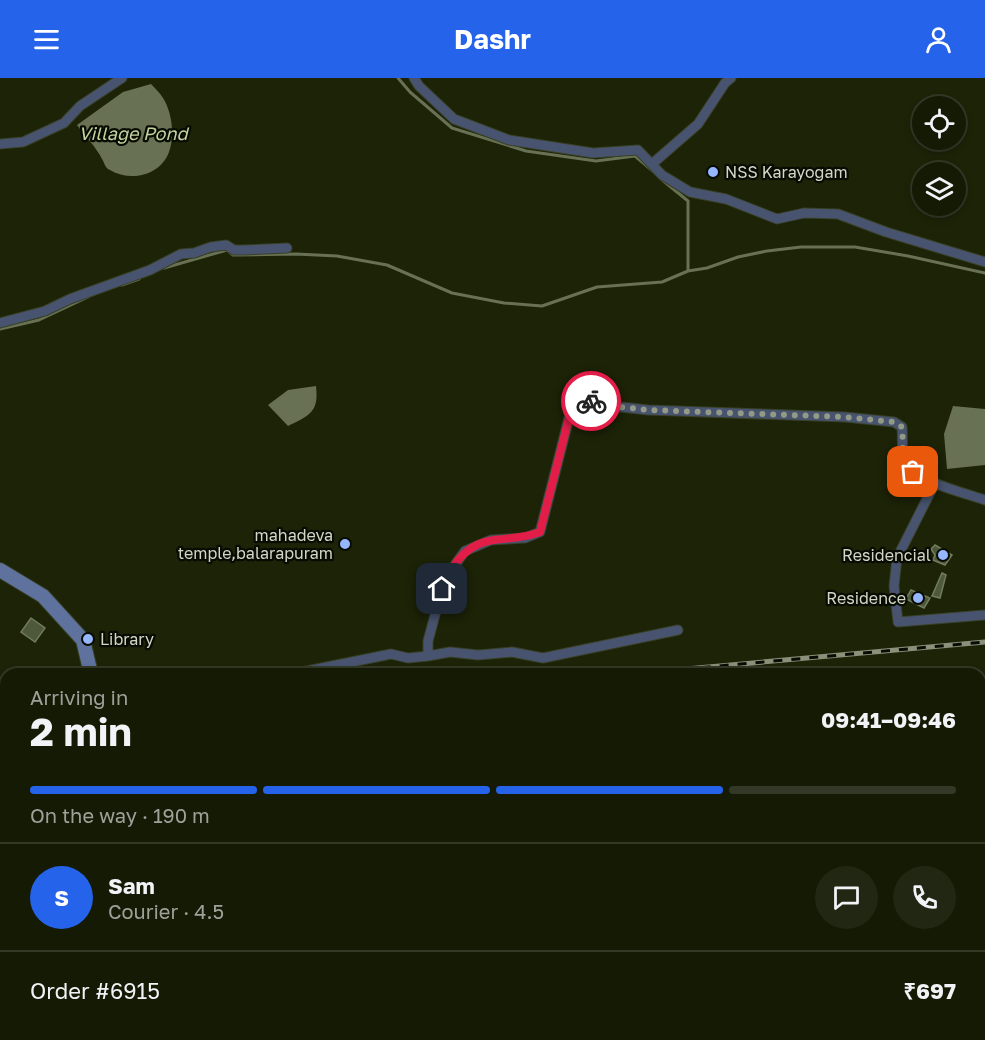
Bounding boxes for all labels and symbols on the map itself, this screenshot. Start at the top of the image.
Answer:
water label: Village Pond [78,122,189,144]
place label: NSS Karayogam [725,162,848,182]
marker: NSS Karayogam [706,165,720,179]
courier [561,371,621,431]
pin [887,446,938,497]
place label: mahadeva temple,balarapuram [178,525,333,563]
marker: mahadeva temple,balarapuram [338,537,352,551]
place label: Residencial [842,545,931,565]
marker: Residencial [936,548,950,562]
pin [416,563,467,614]
place label: Residence [826,588,906,608]
marker: Residence [911,591,925,605]
place label: Library [100,629,154,649]
marker: Library [81,632,95,646]

